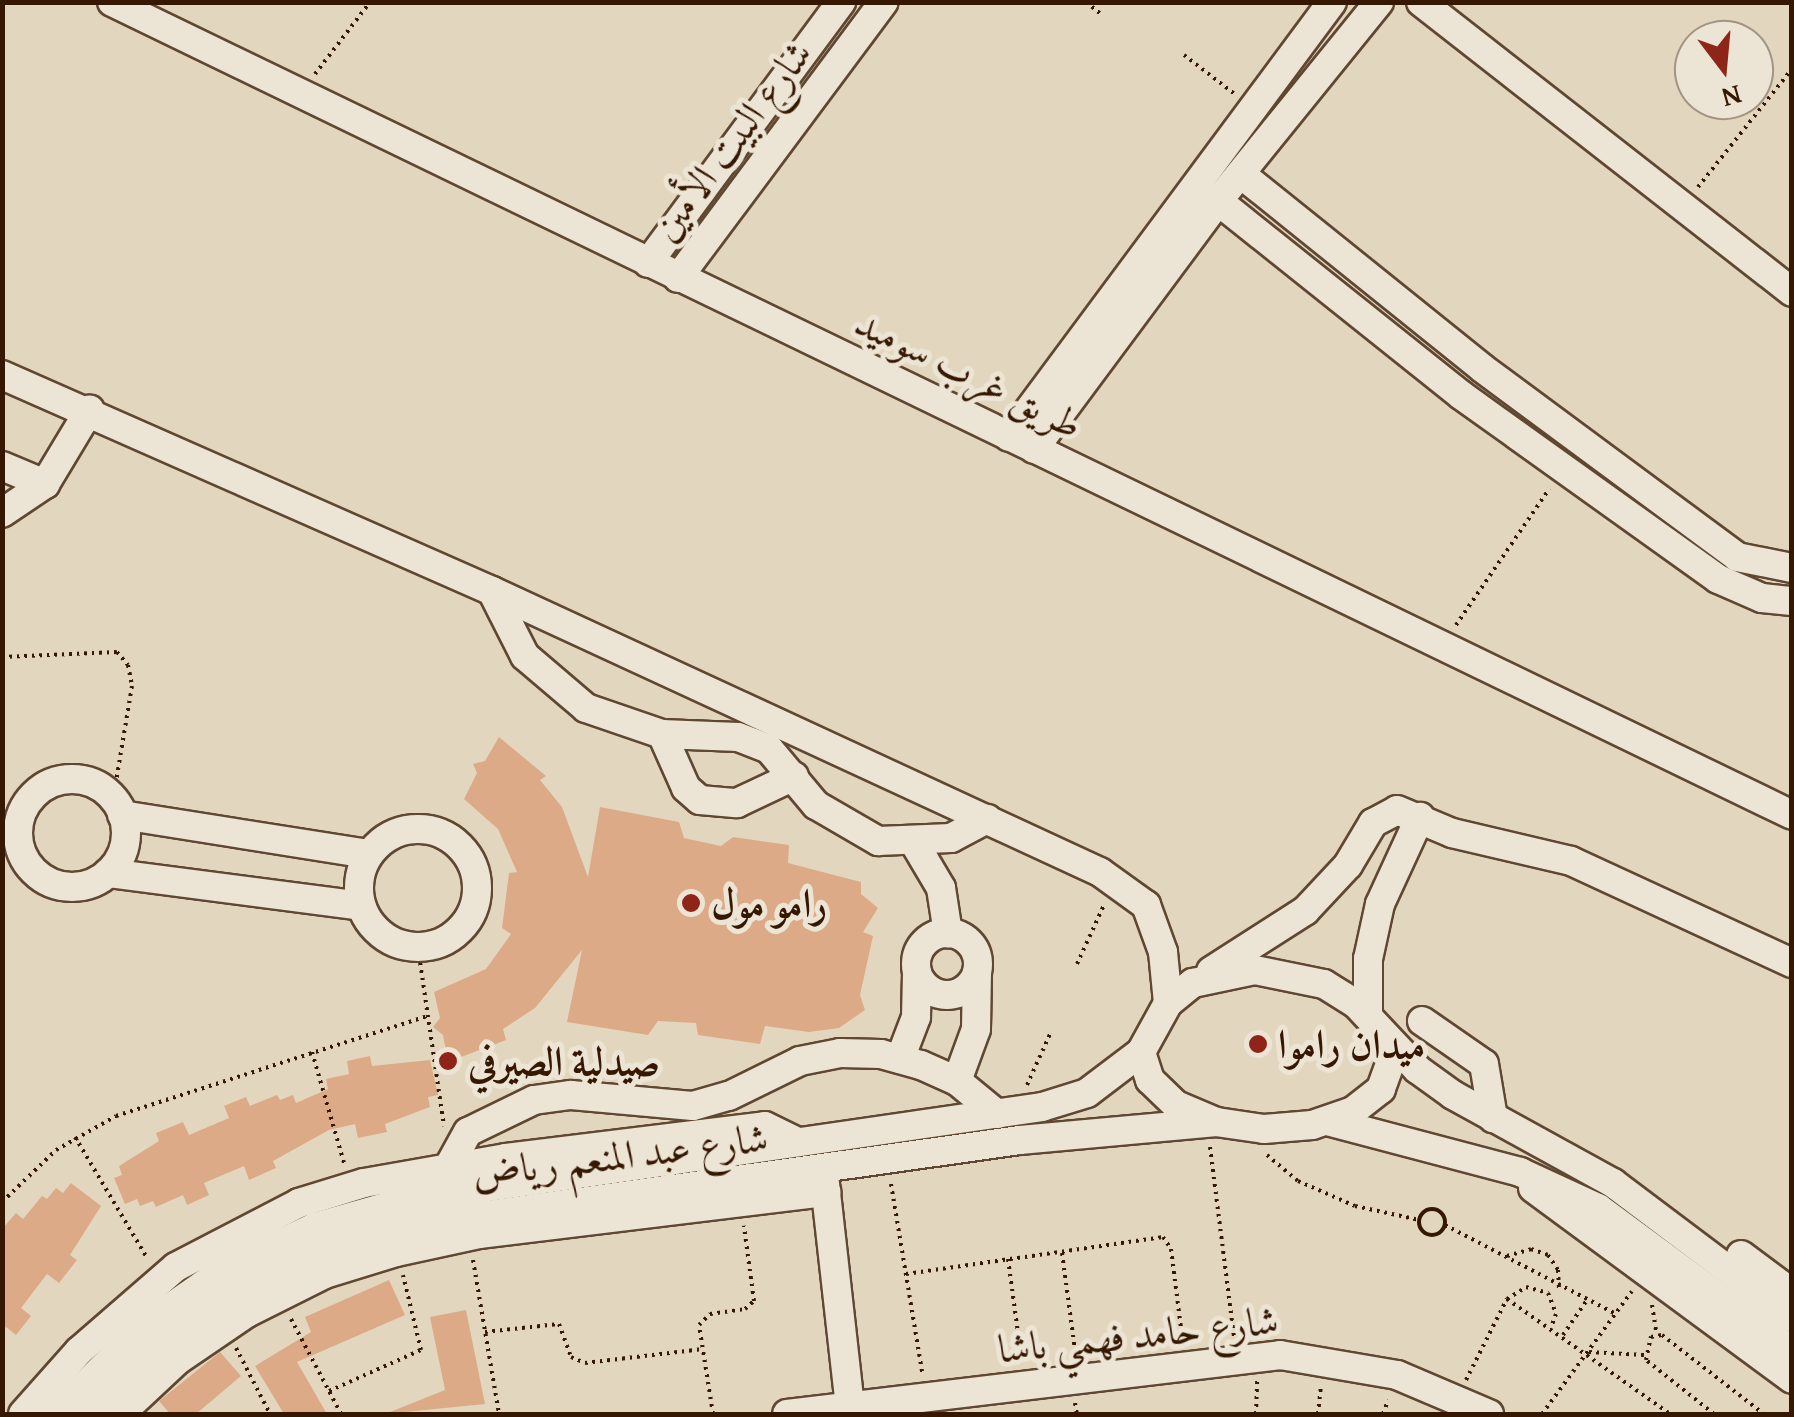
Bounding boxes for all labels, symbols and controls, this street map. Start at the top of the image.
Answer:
north arrow [1674,20,1774,120]
street label: شارع البيت الأمين [640,31,822,249]
text: N [1717,75,1747,120]
street label: طريق غرب سوميد [848,297,1090,449]
place label: رامو مول [711,879,827,927]
marker: رامو مول [680,892,702,914]
place label: ميدان راموا [1278,1020,1425,1068]
marker: ميدان راموا [1247,1033,1269,1055]
place label: صيدلية الصيرفي [468,1037,660,1085]
marker: صيدلية الصيرفي [437,1050,459,1072]
street label: شارع عبد المنعم رياض [469,1113,771,1197]
street label: شارع حامد فهمي باشا [995,1295,1281,1373]

